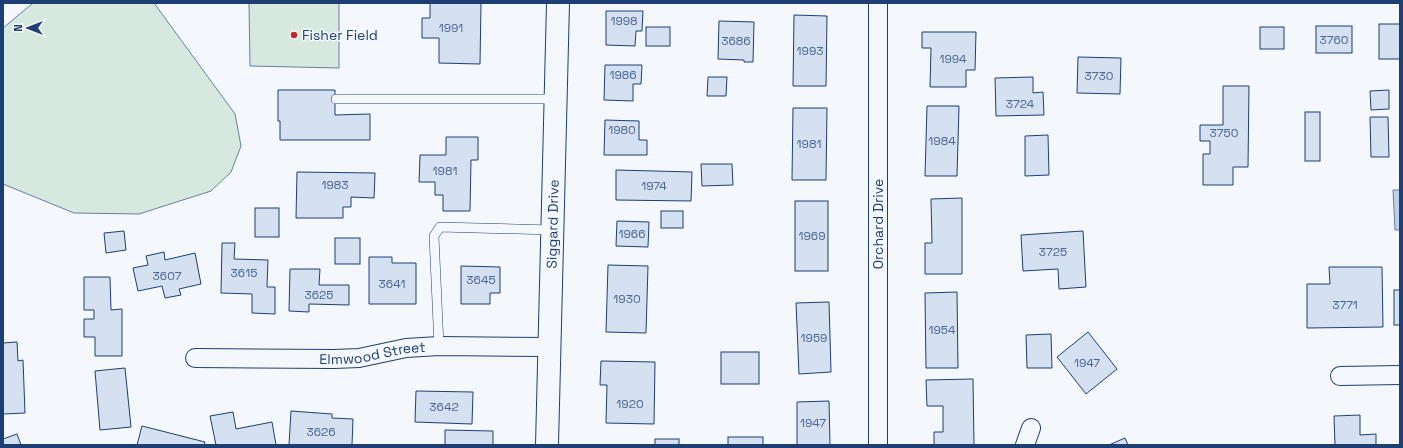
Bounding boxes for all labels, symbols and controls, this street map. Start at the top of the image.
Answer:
north arrow [8,8,48,48]
house number: 1998 [610,13,638,29]
house number: 1991 [439,20,463,36]
text: N [11,24,25,32]
place label: Fisher Field [302,26,378,44]
marker: Fisher Field [289,30,299,40]
house number: 3760 [1320,32,1348,48]
house number: 3686 [721,33,751,49]
house number: 1993 [797,43,823,59]
house number: 1994 [939,51,967,67]
house number: 1986 [609,67,637,83]
house number: 3730 [1085,68,1113,84]
house number: 3724 [1006,96,1035,112]
house number: 1980 [608,122,636,138]
house number: 3750 [1210,125,1238,141]
house number: 1984 [928,133,956,149]
house number: 1981 [797,136,821,152]
house number: 1981 [433,163,457,179]
house number: 1983 [321,177,349,193]
house number: 1974 [641,178,667,194]
street label: Siggard Drive [542,179,563,269]
street label: Orchard Drive [869,179,887,269]
house number: 1966 [618,226,646,242]
house number: 1969 [798,228,826,244]
house number: 3725 [1039,244,1067,260]
house number: 3615 [231,265,257,281]
house number: 3607 [153,268,182,284]
house number: 3645 [466,272,496,288]
house number: 3641 [379,276,405,292]
house number: 3625 [305,287,333,303]
house number: 1930 [613,291,641,307]
house number: 3771 [1332,297,1358,313]
house number: 1954 [928,322,956,338]
house number: 1959 [801,330,827,346]
street label: Elmwood Street [319,338,426,368]
house number: 1947 [1074,355,1100,371]
house number: 1920 [616,396,644,412]
house number: 3642 [429,399,459,415]
house number: 1947 [800,415,826,431]
house number: 3626 [306,424,336,440]

